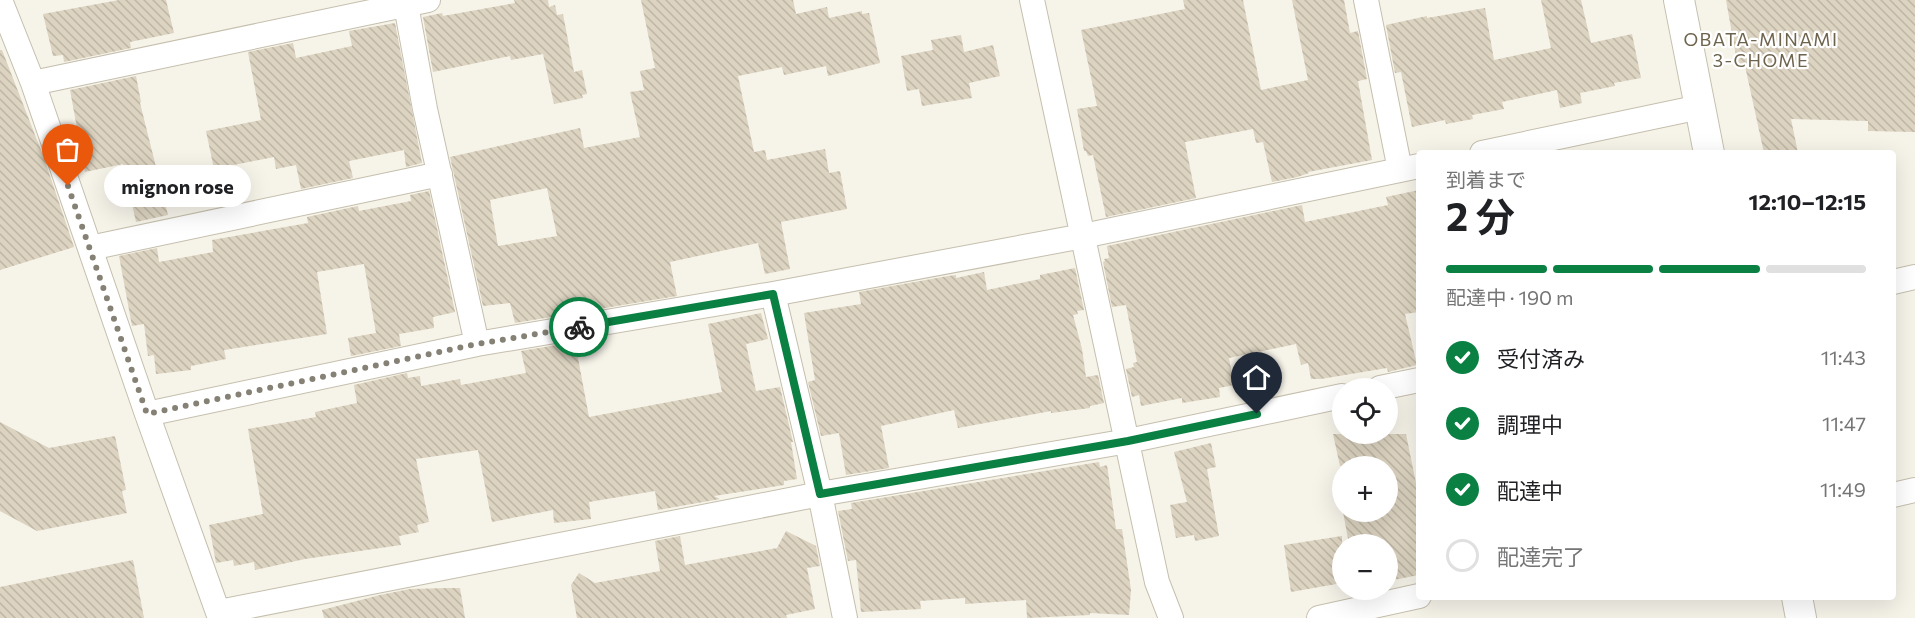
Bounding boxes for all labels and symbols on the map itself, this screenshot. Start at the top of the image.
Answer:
district label: OBATA-MINAMI 3-CHOME [1683,28,1839,71]
pin [42,124,93,186]
callout: mignon rose [104,165,251,207]
courier [549,297,609,357]
pin [1231,352,1282,414]

